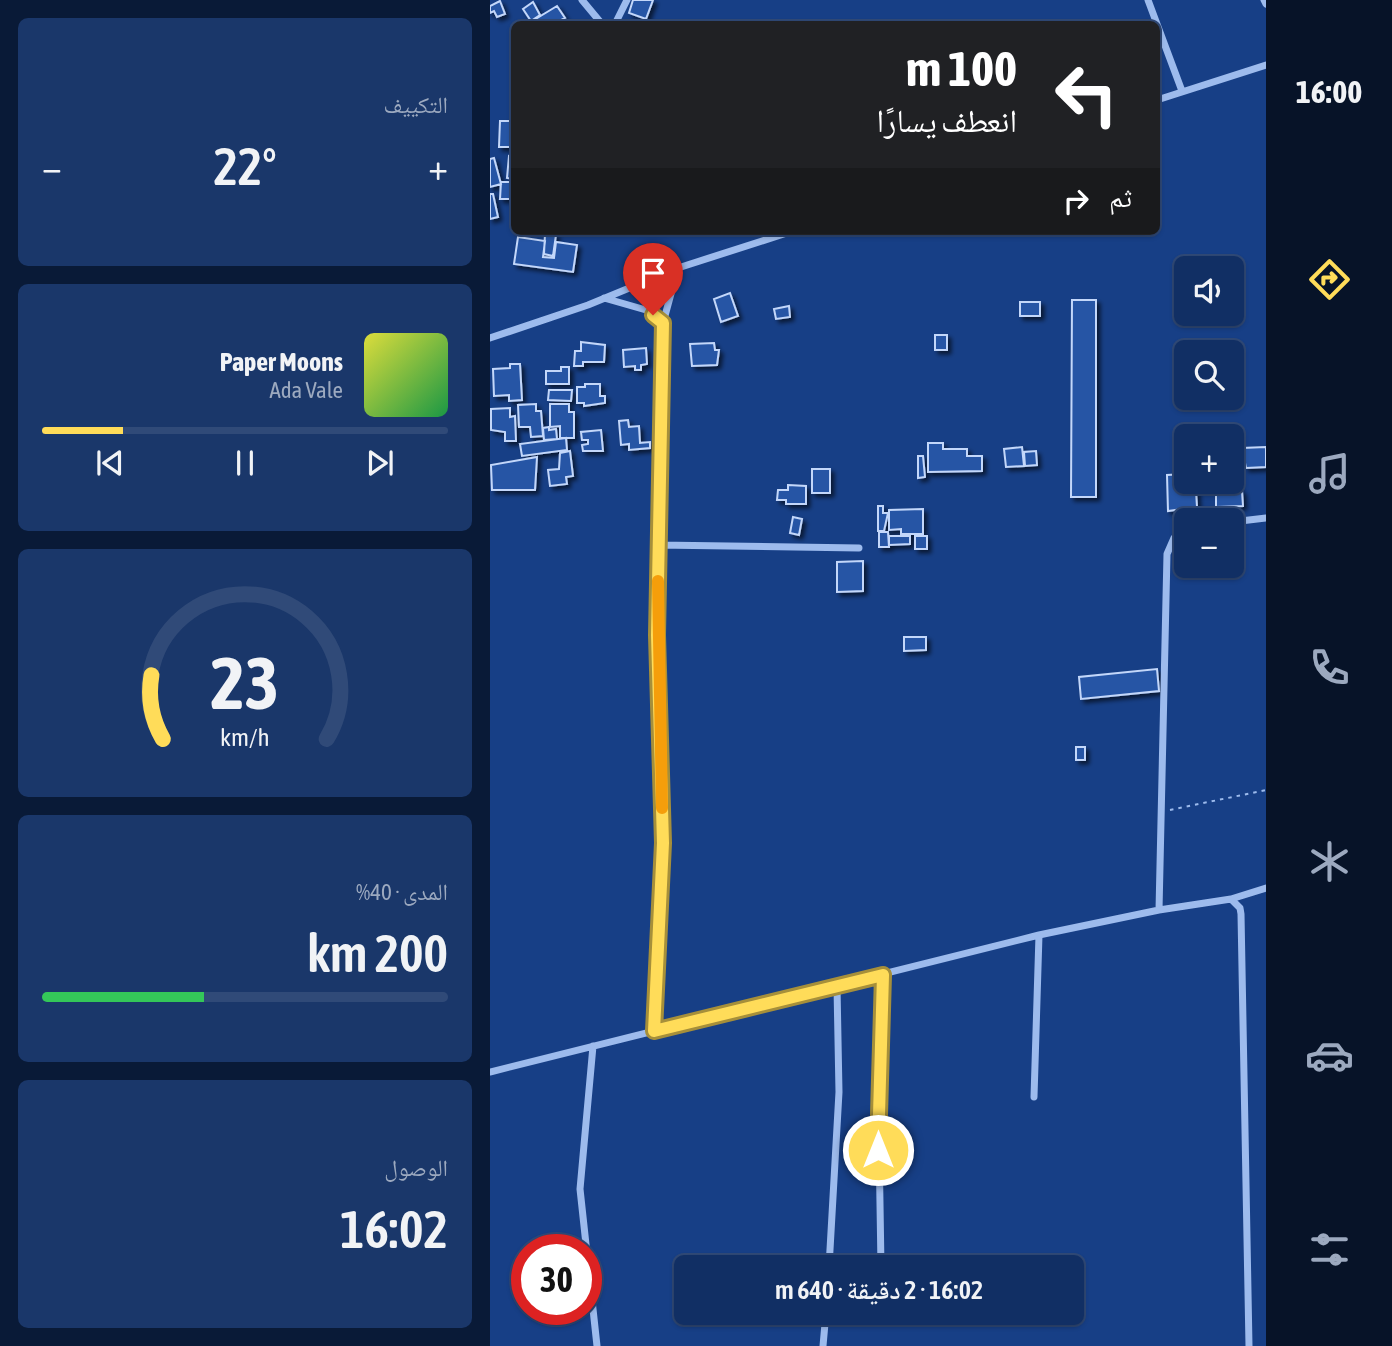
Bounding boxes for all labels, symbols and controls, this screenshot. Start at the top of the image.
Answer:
text: 100 m [906,40,1017,96]
icon: left [1041,49,1132,140]
text: 16:00 [1296,73,1362,110]
text: التكييف [383,92,448,118]
text: انعطف يسارًا [876,102,1017,139]
text: 22° [213,136,277,196]
text: − [42,145,62,188]
text: + [428,145,448,188]
icon: right [1057,182,1095,220]
text: ثم [1109,183,1132,213]
pin [623,243,683,315]
icon: arrive [634,254,672,292]
icon: directions [1305,255,1354,304]
map controls [1174,256,1244,578]
button: sound [1174,256,1244,326]
button: search [1174,340,1244,410]
text: Paper Moons [220,347,343,377]
text: Ada Vale [269,377,343,403]
button: + [1174,424,1244,494]
icon: previous [91,444,129,482]
icon: pause [226,444,264,482]
icon: next [361,444,399,482]
icon: music [1305,449,1354,498]
button: − [1174,508,1244,578]
text: 23 [211,641,279,724]
icon: phone [1305,643,1354,692]
text: km/h [220,723,270,751]
icon: climate [1305,837,1354,886]
text: المدى · 40% [356,879,448,905]
text: 200 km [307,923,448,983]
icon: car [1305,1031,1354,1080]
position arrow [841,1113,915,1187]
text: الوصول [384,1155,448,1181]
text: 16:02 [340,1199,448,1259]
icon: filters [1305,1225,1354,1274]
speed limit sign: 30 [511,1234,602,1325]
text: 16:02 · 2 دقيقة · 640 m [775,1275,983,1305]

